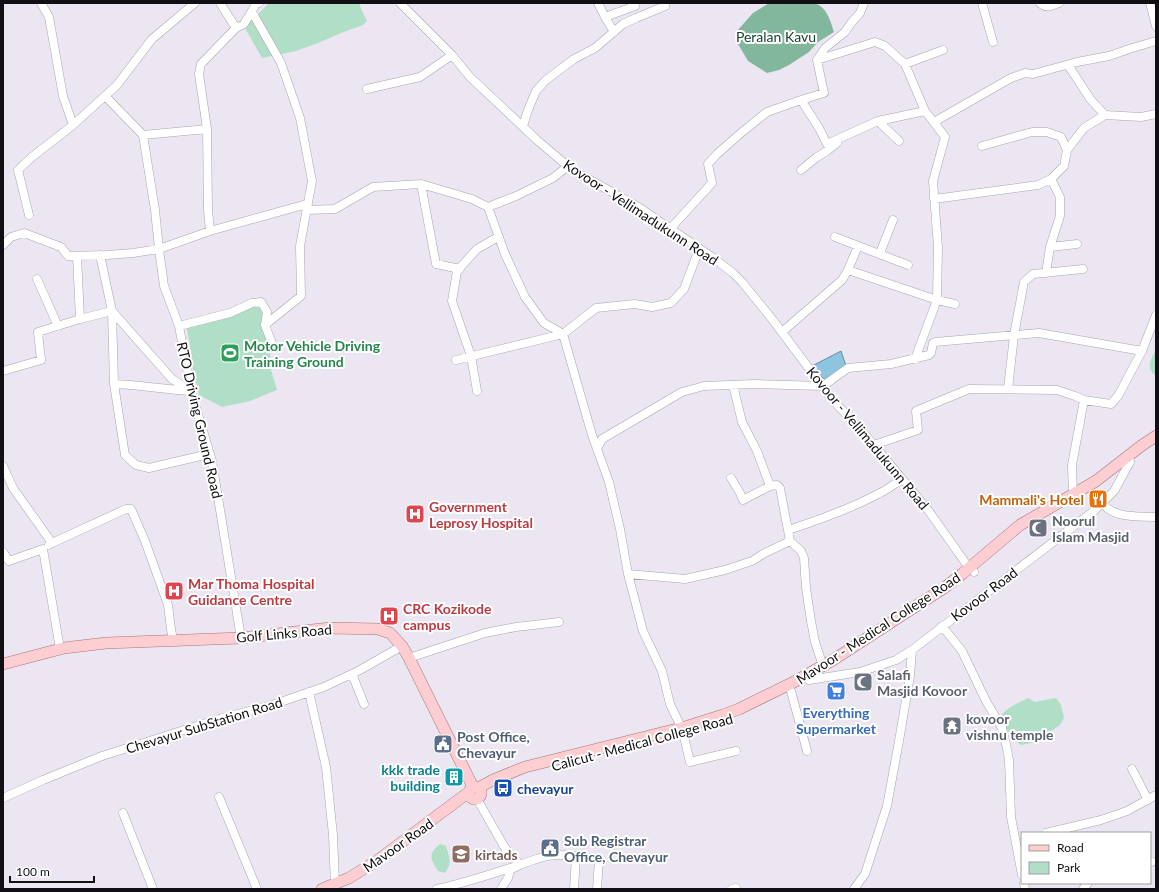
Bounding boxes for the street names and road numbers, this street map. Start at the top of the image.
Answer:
street label: Kovoor - Vellimadukunn Road [560,156,722,268]
street label: RTO Driving Ground Road [174,340,226,500]
street label: Kovoor - Vellimadukunn Road [803,363,933,513]
street label: Kovoor Road [947,563,1021,625]
street label: Mavoor - Medical College Road [793,569,963,687]
street label: Golf Links Road [236,620,332,646]
street label: Chevayur SubStation Road [124,693,284,757]
street label: Calicut - Medical College Road [549,710,735,774]
street label: Mavoor Road [360,815,436,875]

